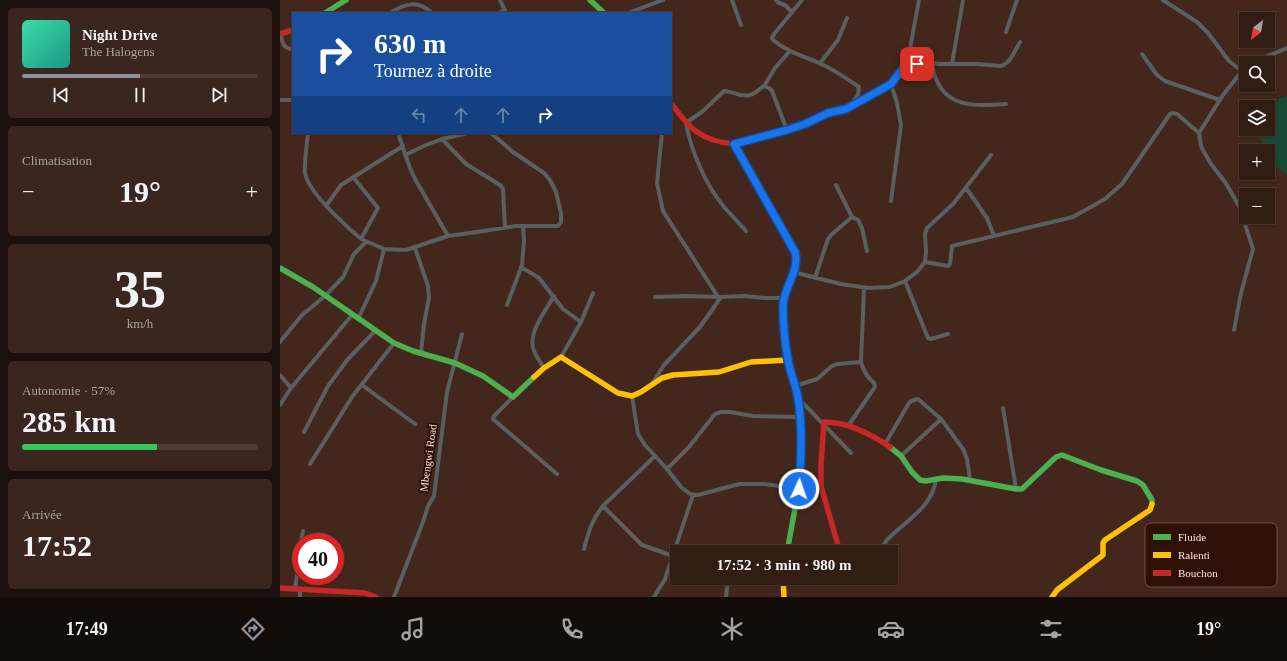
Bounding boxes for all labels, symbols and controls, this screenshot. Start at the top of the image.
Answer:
north arrow [1239,12,1275,48]
map controls [1239,12,1275,224]
text: Night Drive [82,27,157,43]
icon: right [308,28,360,80]
text: 630 m [374,28,446,59]
text: The Halogens [82,44,155,59]
pin [900,47,934,81]
icon: arrive [906,53,928,75]
button: search [1239,56,1275,92]
text: Tournez à droite [374,61,492,81]
icon: previous [50,84,72,106]
icon: pause [129,84,151,106]
icon: next [208,84,230,106]
button: layers [1239,100,1275,136]
icon: left [408,104,430,126]
icon: ahead [450,104,472,126]
icon: ahead [492,104,514,126]
icon: right [534,104,556,126]
button: + [1239,144,1275,180]
text: Climatisation [22,153,92,168]
text: 19° [119,175,161,208]
text: − [22,179,34,204]
text: + [246,179,258,204]
button: − [1239,188,1275,224]
text: 35 [114,261,166,318]
text: km/h [127,316,153,331]
text: Autonomie · 57% [22,383,115,398]
text: 285 km [22,405,116,438]
street label: Mbengwi Road [417,423,439,493]
position arrow [778,468,820,510]
text: Arrivée [22,507,62,522]
legend [1145,523,1277,587]
text: 17:52 [22,529,92,562]
text: Fluide [1178,531,1206,543]
speed limit sign: 40 [292,533,344,585]
text: Ralenti [1178,549,1210,561]
text: 17:52 · 3 min · 980 m [717,557,852,573]
text: Bouchon [1178,567,1218,579]
icon: directions [239,615,267,643]
icon: music [399,615,427,643]
icon: phone [558,615,586,643]
icon: climate [718,615,746,643]
icon: car [877,615,905,643]
icon: filters [1037,615,1065,643]
text: 17:49 [66,619,108,639]
text: 19° [1196,619,1221,639]

